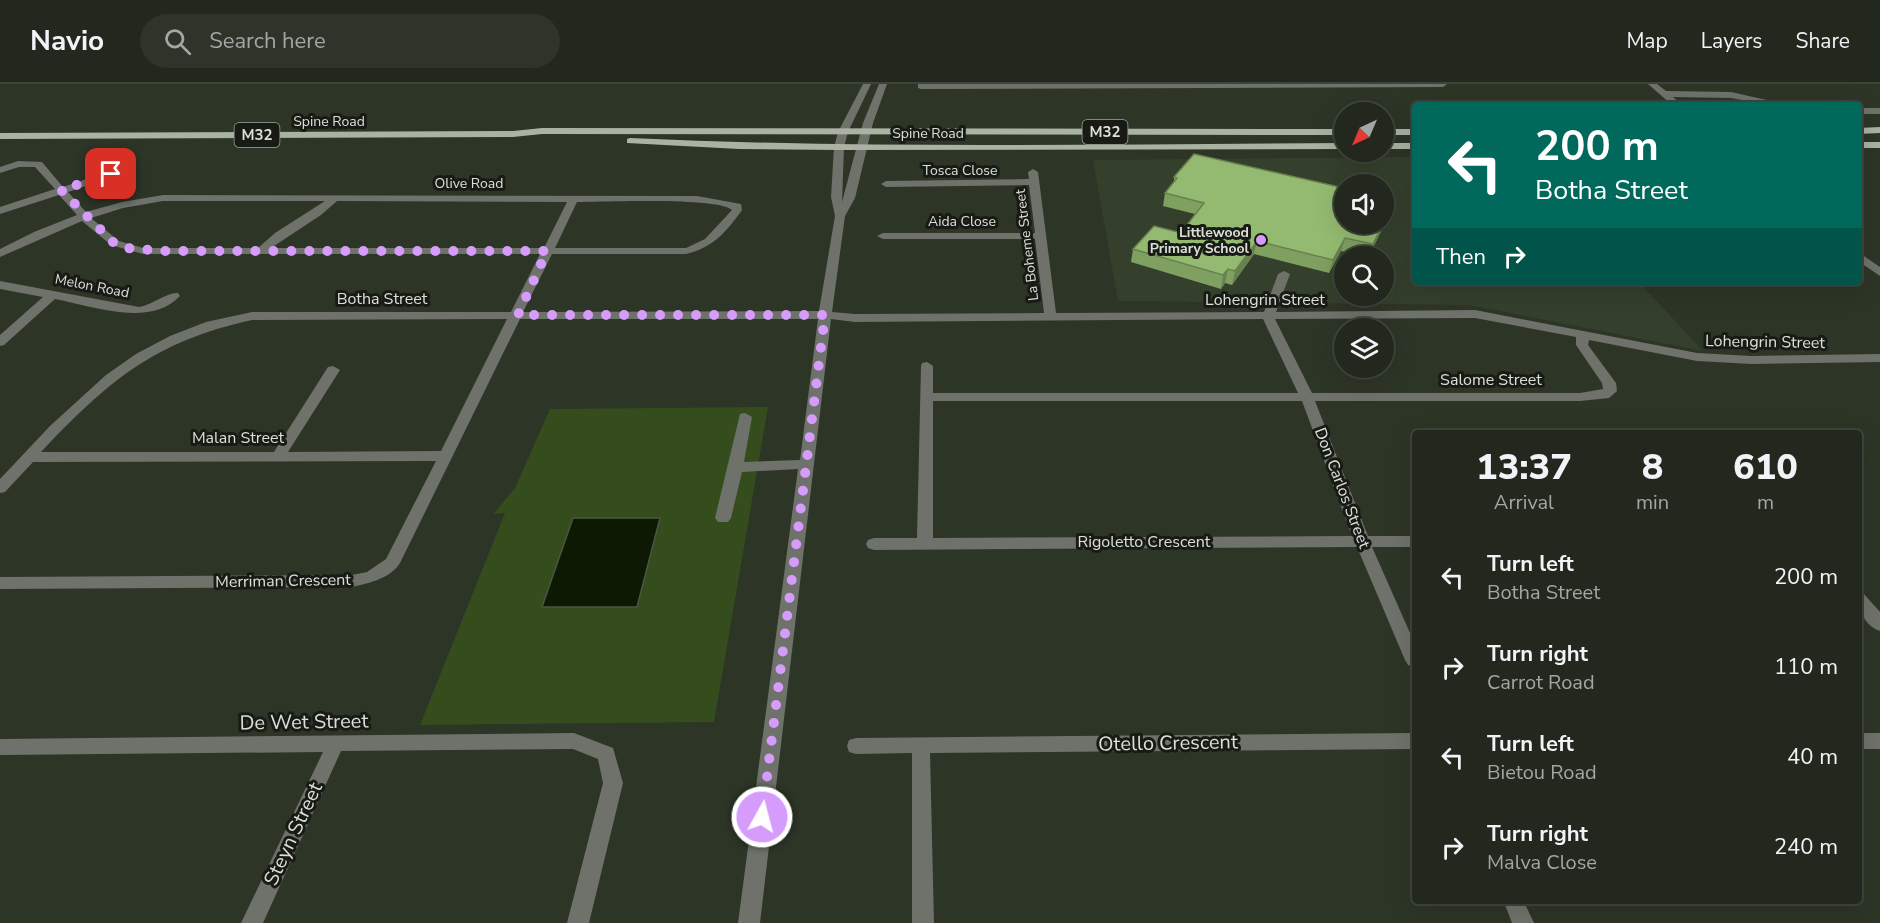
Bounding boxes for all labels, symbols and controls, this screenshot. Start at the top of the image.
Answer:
search box [140,14,560,68]
text: Navio [30,22,104,60]
icon: search [161,25,194,58]
text: Search here [209,26,326,56]
text: Map [1626,27,1668,55]
text: Layers [1701,27,1762,55]
text: Share [1795,27,1850,55]
north arrow [1334,102,1394,162]
map controls [1334,102,1394,378]
street label: Spine Road [293,112,365,131]
text: 200 m [1535,118,1659,175]
road number: M32 [1082,120,1128,144]
road number: M32 [234,123,280,147]
street label: Spine Road [892,124,964,143]
icon: left [1436,126,1514,204]
pin [85,148,136,199]
icon: arrive [94,157,127,190]
street label: Tosca Close [923,161,997,180]
text: Botha Street [1535,172,1688,209]
street label: Olive Road [435,174,503,193]
button: sound [1334,174,1394,234]
street label: La Boheme Street [1011,188,1043,302]
street label: Aida Close [928,212,996,231]
place label: Littlewood Primary School [1150,223,1250,258]
marker: Littlewood Primary School [1254,233,1268,247]
icon: right [1498,240,1531,273]
text: Then [1436,242,1486,272]
button: search [1334,246,1394,306]
street label: Melon Road [53,269,131,303]
street label: Botha Street [337,288,428,310]
street label: Lohengrin Street [1205,289,1325,311]
button: layers [1334,318,1394,378]
street label: Lohengrin Street [1705,330,1826,354]
street label: Salome Street [1440,369,1542,391]
street label: Don Carlos Street [1309,424,1375,552]
street label: Malan Street [192,427,285,449]
text: 13:37 [1476,443,1572,492]
text: 8 [1642,443,1663,492]
text: 610 [1733,443,1798,492]
text: Arrival [1494,489,1554,516]
text: min [1636,489,1669,516]
text: m [1757,489,1774,516]
street label: Rigoletto Crescent [1078,531,1211,553]
text: Turn left [1487,549,1574,579]
icon: left [1436,561,1469,594]
text: 200 m [1774,562,1838,592]
street label: Merriman Crescent [215,569,351,593]
text: Botha Street [1487,579,1600,606]
text: Turn right [1487,639,1588,669]
icon: right [1436,651,1469,684]
text: 110 m [1774,652,1838,682]
text: Carrot Road [1487,669,1595,696]
street label: De Wet Street [239,707,370,737]
street label: Otello Crescent [1098,728,1239,758]
text: Turn left [1487,729,1574,759]
icon: left [1436,741,1469,774]
text: 40 m [1787,742,1838,772]
text: Bietou Road [1487,759,1597,786]
street label: Steyn Street [257,777,329,890]
position arrow [730,785,794,849]
text: Turn right [1487,819,1588,849]
icon: right [1436,831,1469,864]
text: 240 m [1774,832,1838,862]
text: Malva Close [1487,849,1597,876]

